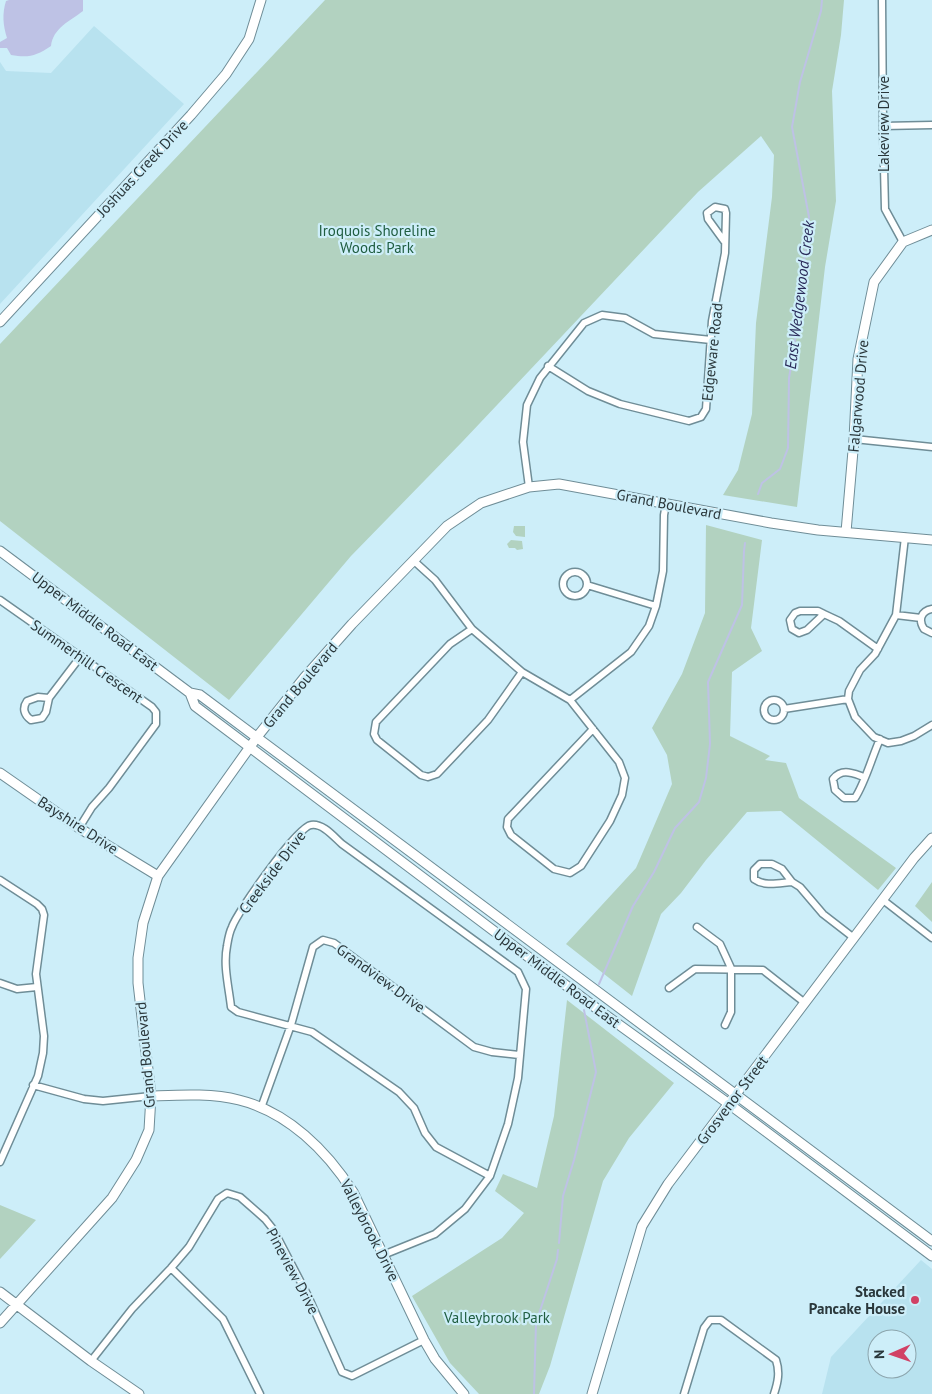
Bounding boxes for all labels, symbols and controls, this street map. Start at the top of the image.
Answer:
street label: Lakeview Drive [874,76,893,172]
street label: Joshuas Creek Drive [92,116,192,221]
water label: East Wedgewood Creek [780,219,818,370]
park label: Iroquois Shoreline Woods Park [318,221,436,257]
street label: Edgeware Road [697,302,727,402]
street label: Falgarwood Drive [844,339,872,453]
street label: Grand Boulevard [615,485,723,523]
street label: Upper Middle Road East [28,567,162,675]
street label: Summerhill Crescent [27,615,147,707]
street label: Grand Boulevard [259,638,341,732]
street label: Bayshire Drive [34,792,122,858]
street label: Creekside Drive [235,827,309,917]
street label: Upper Middle Road East [490,924,624,1032]
street label: Grandview Drive [333,939,429,1017]
street label: Grand Boulevard [131,1001,159,1109]
street label: Grosvenor Street [692,1052,772,1148]
street label: Valleybrook Drive [336,1175,404,1284]
street label: Pineview Drive [262,1225,324,1317]
place label: Stacked Pancake House [809,1282,905,1318]
marker: Stacked Pancake House [909,1294,921,1306]
park label: Valleybrook Park [443,1308,551,1327]
north arrow [867,1329,917,1379]
text: N [870,1350,888,1359]

